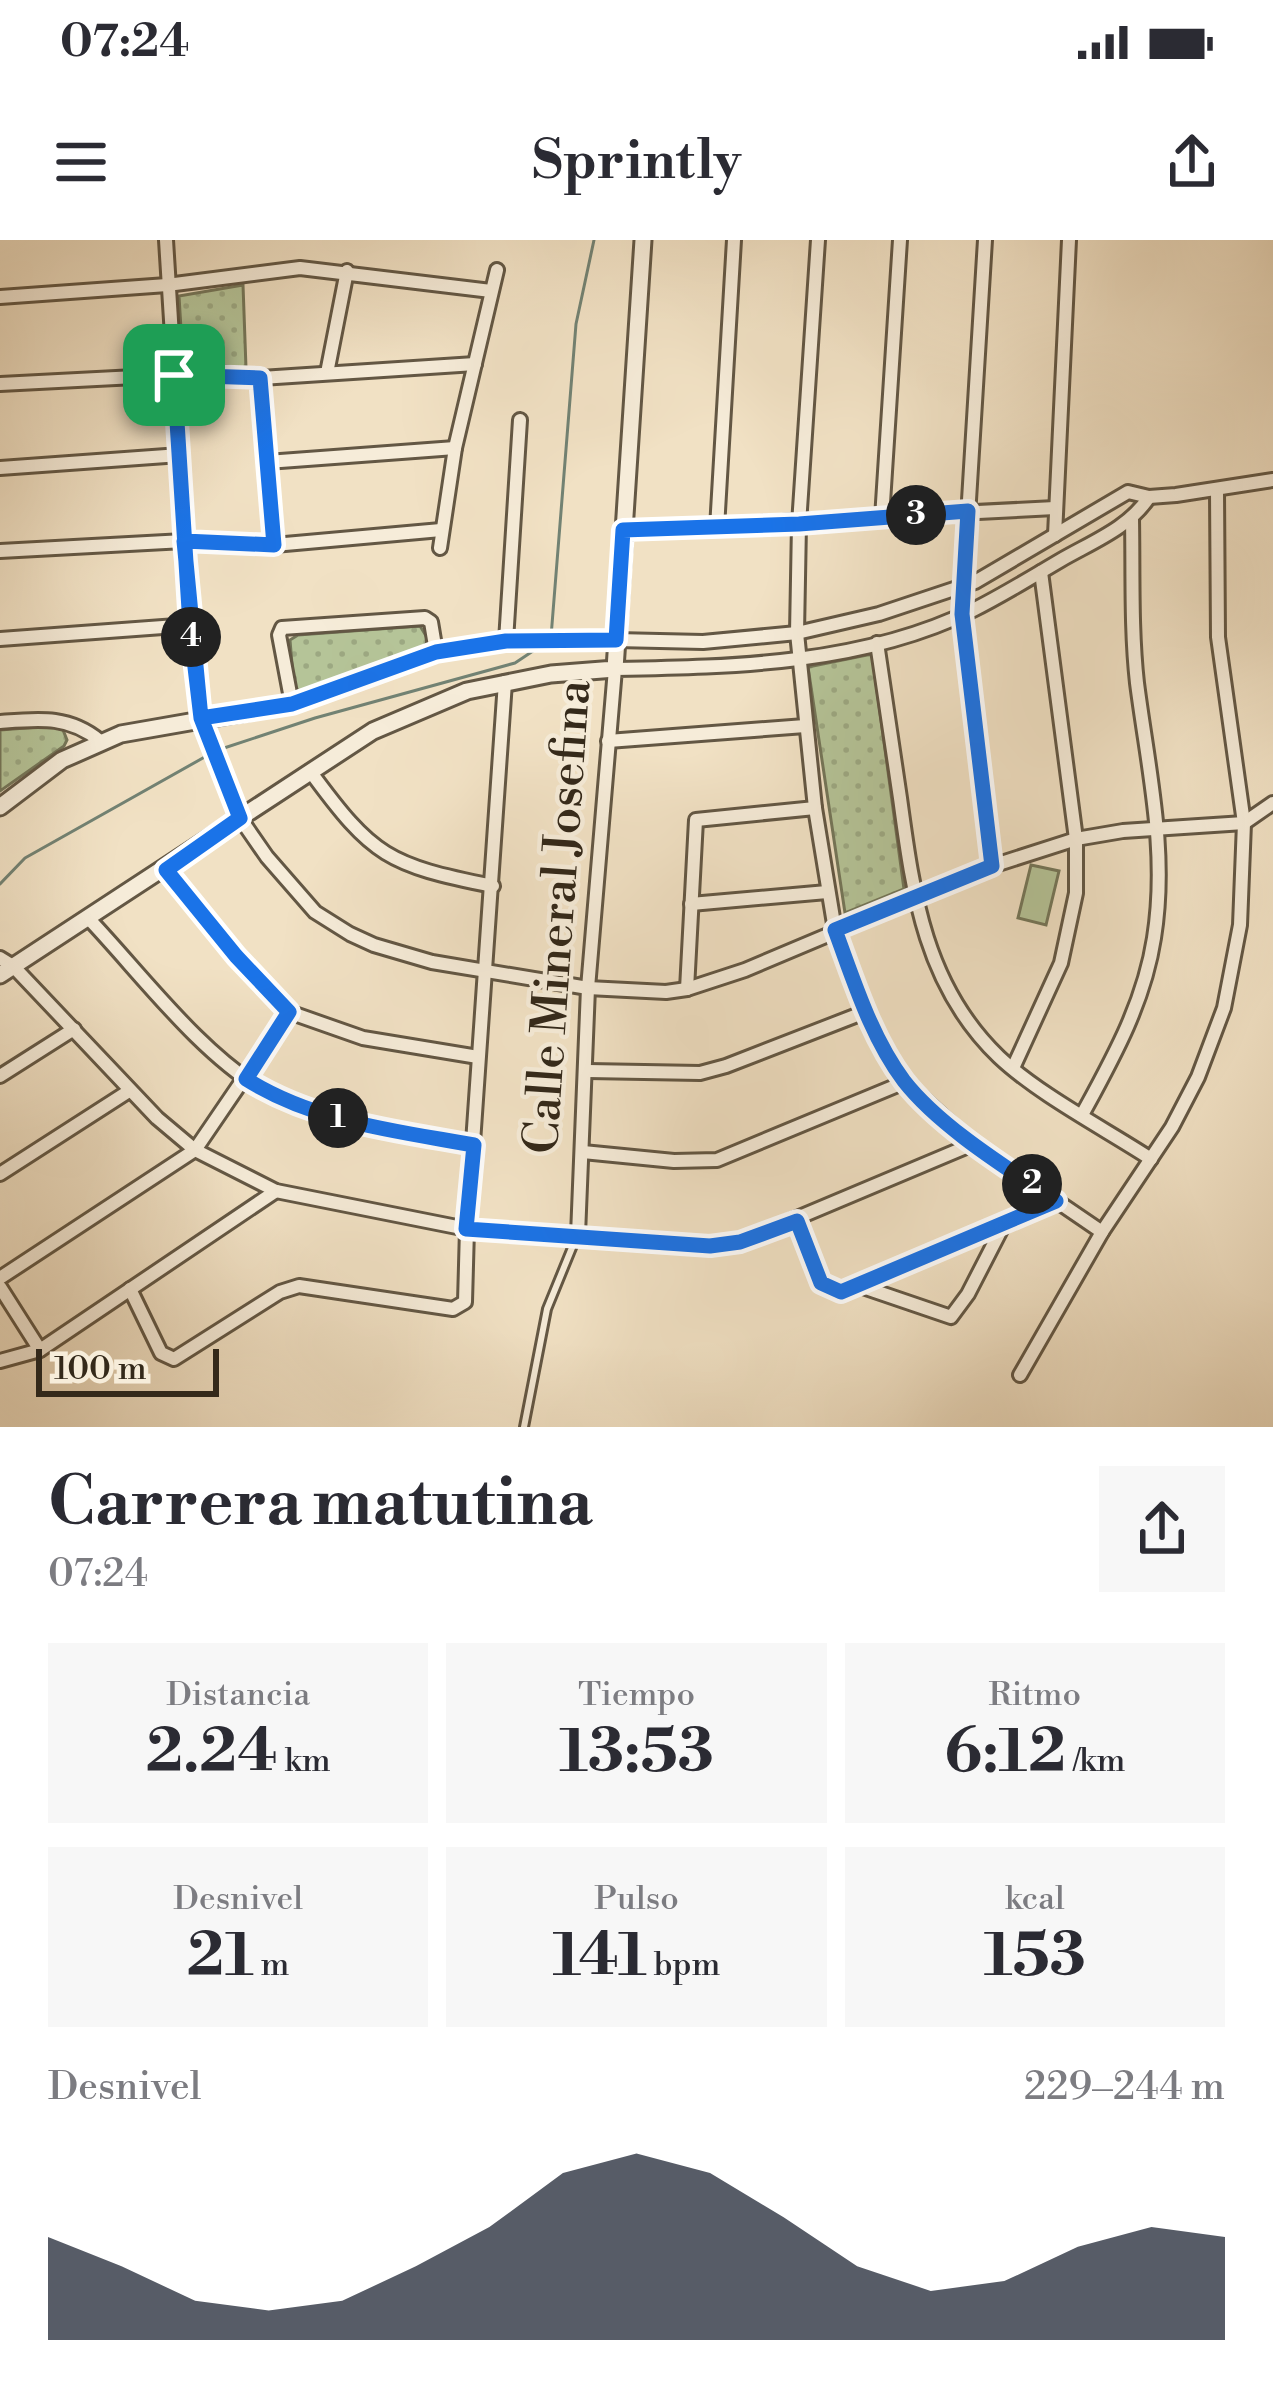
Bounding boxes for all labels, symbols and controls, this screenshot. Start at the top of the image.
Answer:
text: 07:24 [60,14,190,71]
text: Sprintly [532,128,741,196]
icon: menu [48,129,114,195]
icon: share [1159,129,1225,195]
pin [123,324,225,426]
icon: arrive [141,342,207,408]
pin: 3 [886,485,946,545]
text: 3 [906,494,926,535]
pin: 4 [161,607,221,667]
text: 4 [180,616,202,657]
street label: Calle Mineral Josefina [513,677,606,1156]
pin: 1 [308,1088,368,1148]
text: 1 [330,1097,346,1138]
pin: 2 [1002,1154,1062,1214]
text: 2 [1022,1163,1042,1204]
scale bar [36,1343,219,1396]
text: 100 m [54,1349,147,1390]
text: Carrera matutina [48,1463,593,1546]
button: share [1099,1466,1225,1592]
text: 07:24 [48,1550,148,1599]
text: Distancia [166,1675,310,1716]
text: Tiempo [578,1675,695,1716]
text: Ritmo [989,1675,1081,1716]
text: 2.24 [146,1716,278,1791]
text: 13:53 [559,1716,714,1791]
text: 6:12 [944,1716,1066,1791]
text: km [278,1741,331,1782]
text: /km [1066,1741,1125,1782]
text: Desnivel [173,1879,303,1920]
text: Pulso [594,1879,679,1920]
text: kcal [1005,1879,1065,1920]
text: 21 [187,1920,254,1995]
text: 141 [552,1920,647,1995]
text: 153 [984,1920,1086,1995]
text: m [254,1945,290,1986]
text: bpm [647,1945,721,1986]
text: Desnivel [48,2063,201,2112]
text: 229–244 m [1024,2063,1225,2112]

